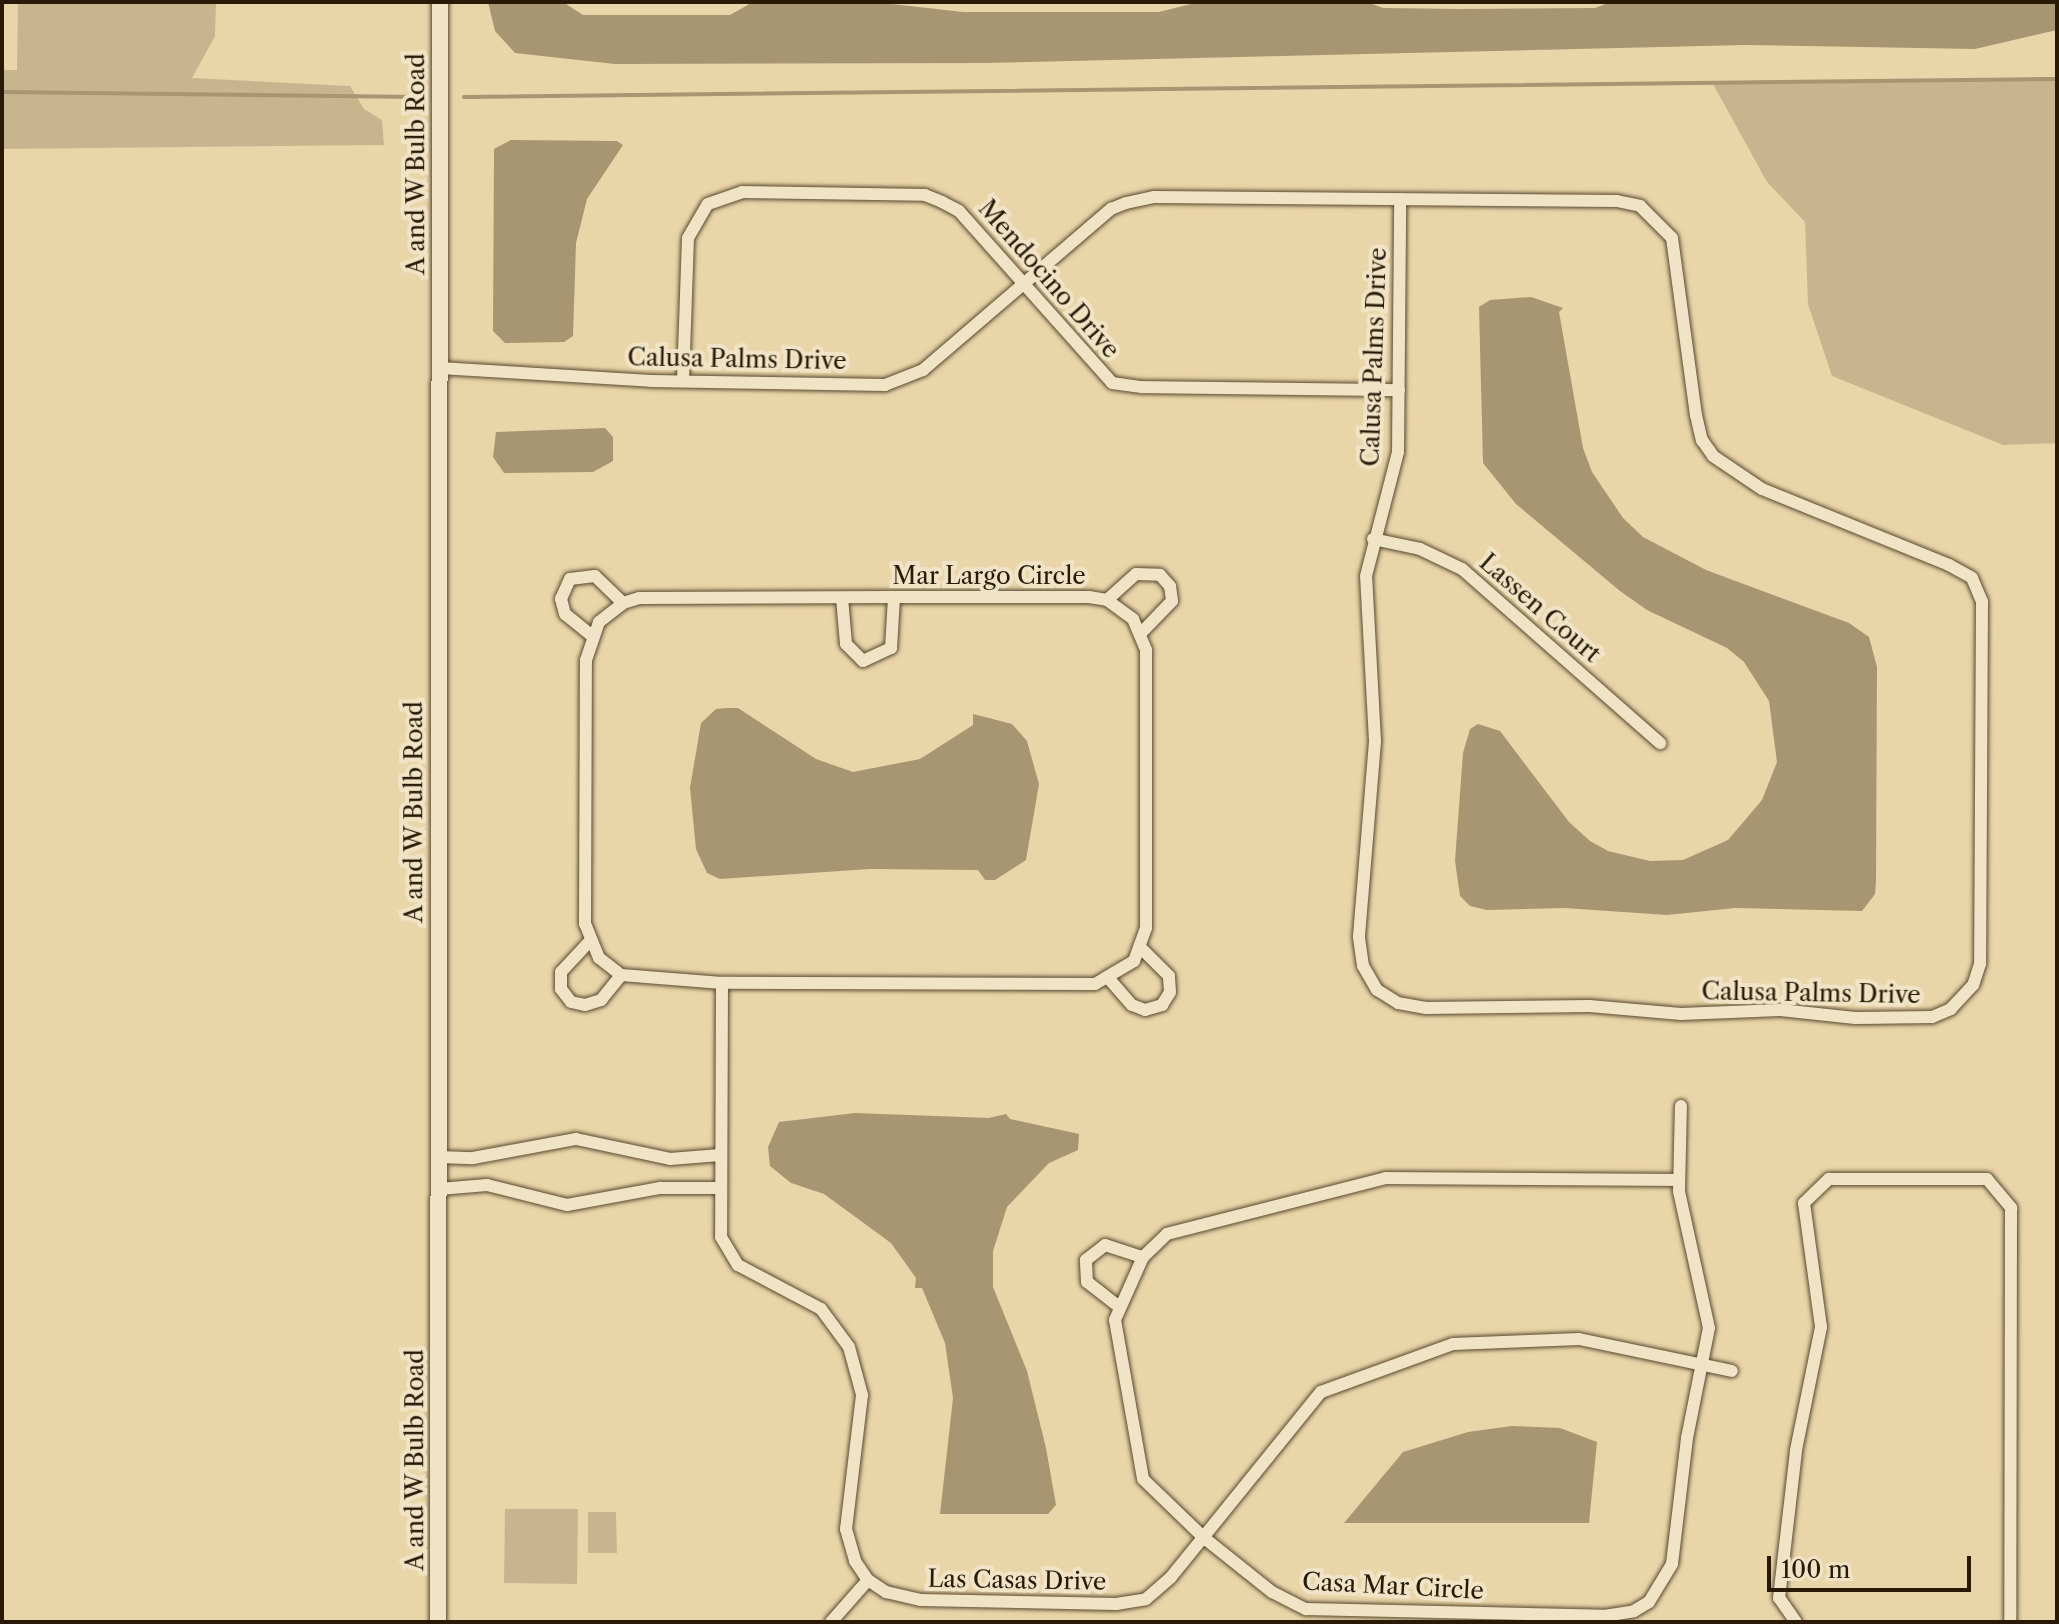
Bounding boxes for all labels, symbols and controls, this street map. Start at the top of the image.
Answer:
street label: A and W Bulb Road [402,52,430,276]
street label: Mendocino Drive [973,194,1125,364]
street label: Calusa Palms Drive [1356,247,1392,467]
street label: Calusa Palms Drive [627,343,847,375]
street label: Lassen Court [1474,548,1606,668]
street label: Mar Largo Circle [892,562,1086,590]
street label: A and W Bulb Road [400,700,428,924]
street label: Calusa Palms Drive [1701,977,1921,1009]
street label: A and W Bulb Road [401,1348,429,1572]
scale bar [1771,1540,1975,1590]
text: 100 m [1781,1555,1850,1584]
street label: Las Casas Drive [927,1564,1107,1596]
street label: Casa Mar Circle [1301,1567,1485,1605]

